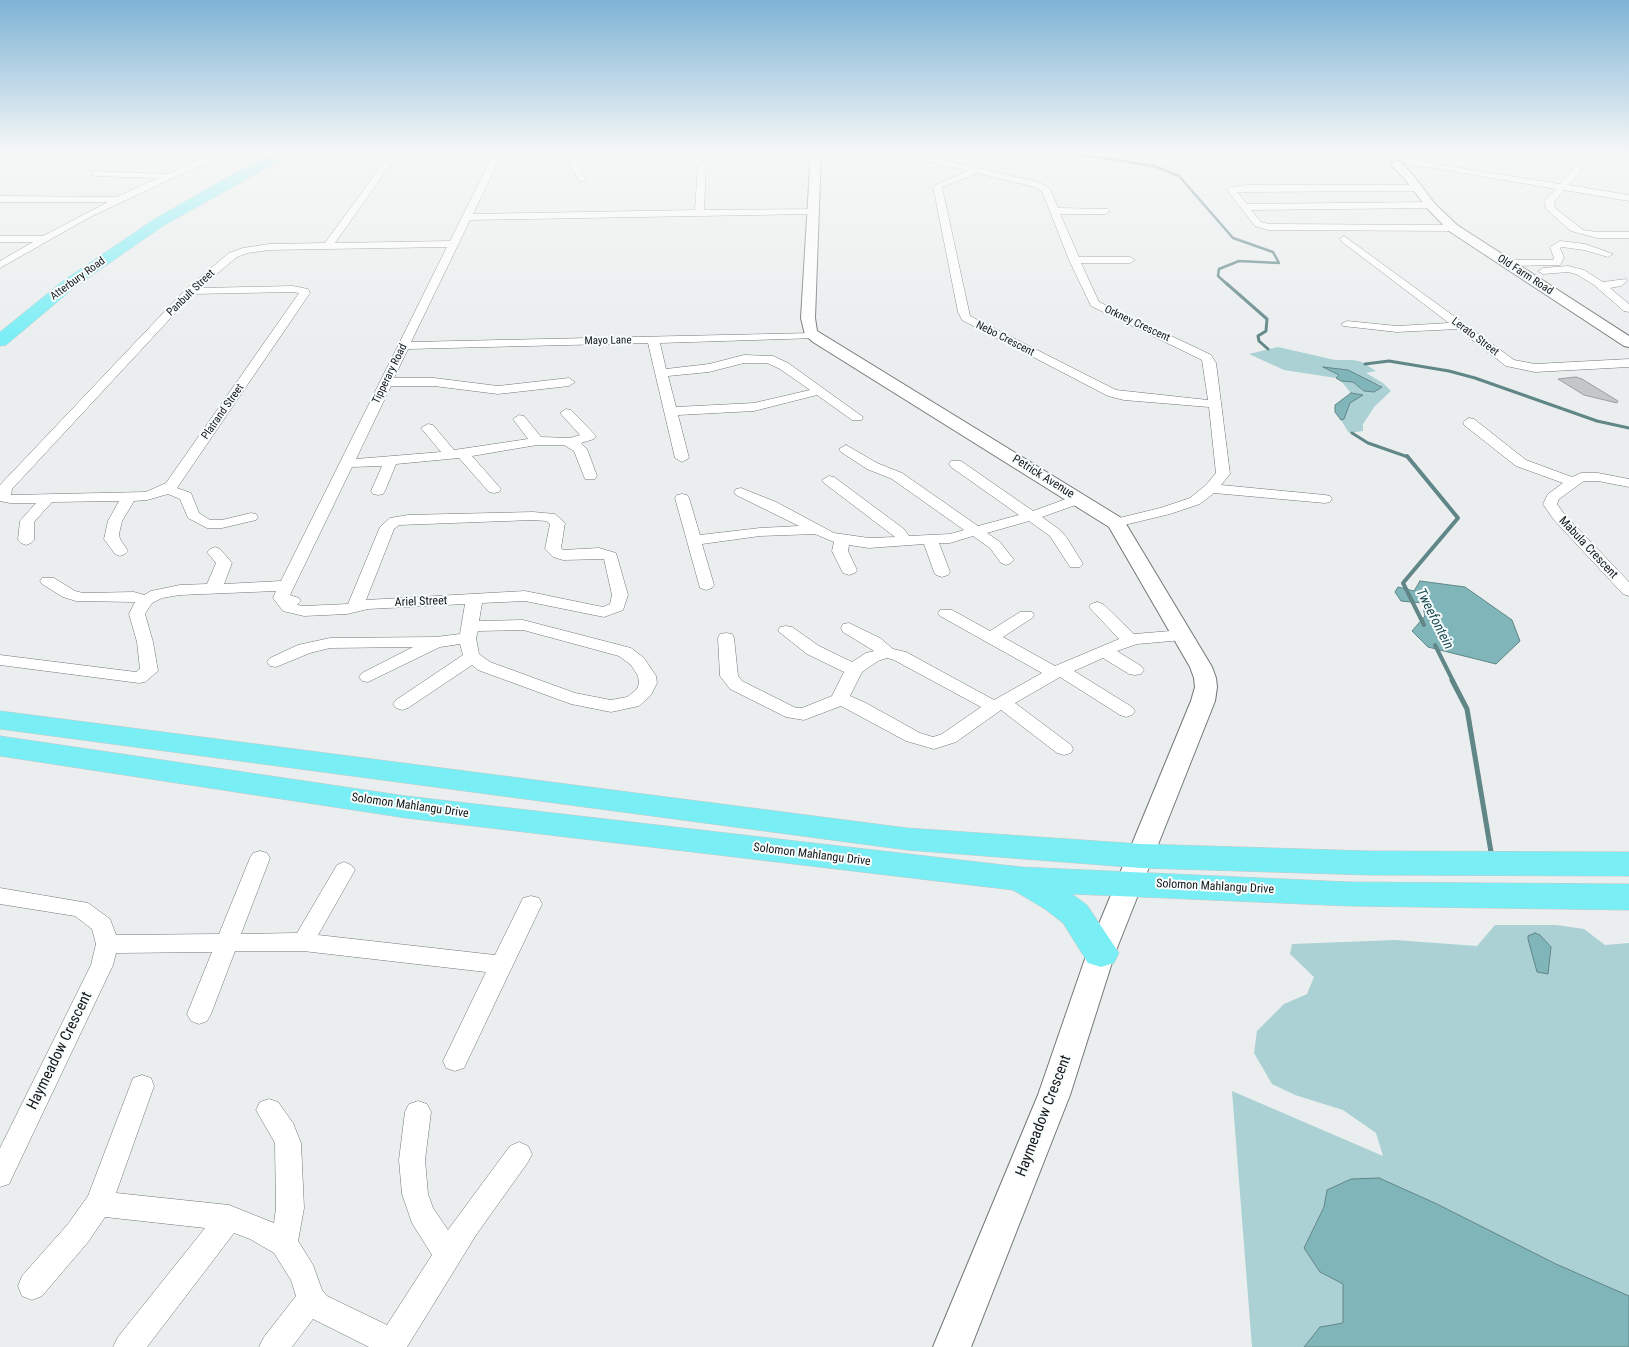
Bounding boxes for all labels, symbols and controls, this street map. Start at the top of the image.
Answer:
street label: Old Farm Road [1495,252,1555,298]
street label: Atterbury Road [48,255,108,303]
street label: Panbult Street [164,267,218,319]
street label: Orkney Crescent [1102,303,1172,345]
street label: Lerato Street [1449,315,1501,359]
street label: Nebo Crescent [974,319,1036,359]
street label: Mayo Lane [584,334,632,348]
street label: Tipperary Road [370,342,410,406]
street label: Platrand Street [199,382,247,442]
street label: Petrick Avenue [1009,452,1077,502]
street label: Mabula Crescent [1556,514,1620,582]
water label: Tweefontein [1412,586,1456,652]
street label: Ariel Street [394,594,448,610]
street label: Solomon Mahlangu Drive [351,791,469,821]
street label: Solomon Mahlangu Drive [753,841,871,869]
street label: Solomon Mahlangu Drive [1156,877,1274,897]
street label: Haymeadow Crescent [24,989,96,1113]
street label: Haymeadow Crescent [1013,1053,1075,1179]

